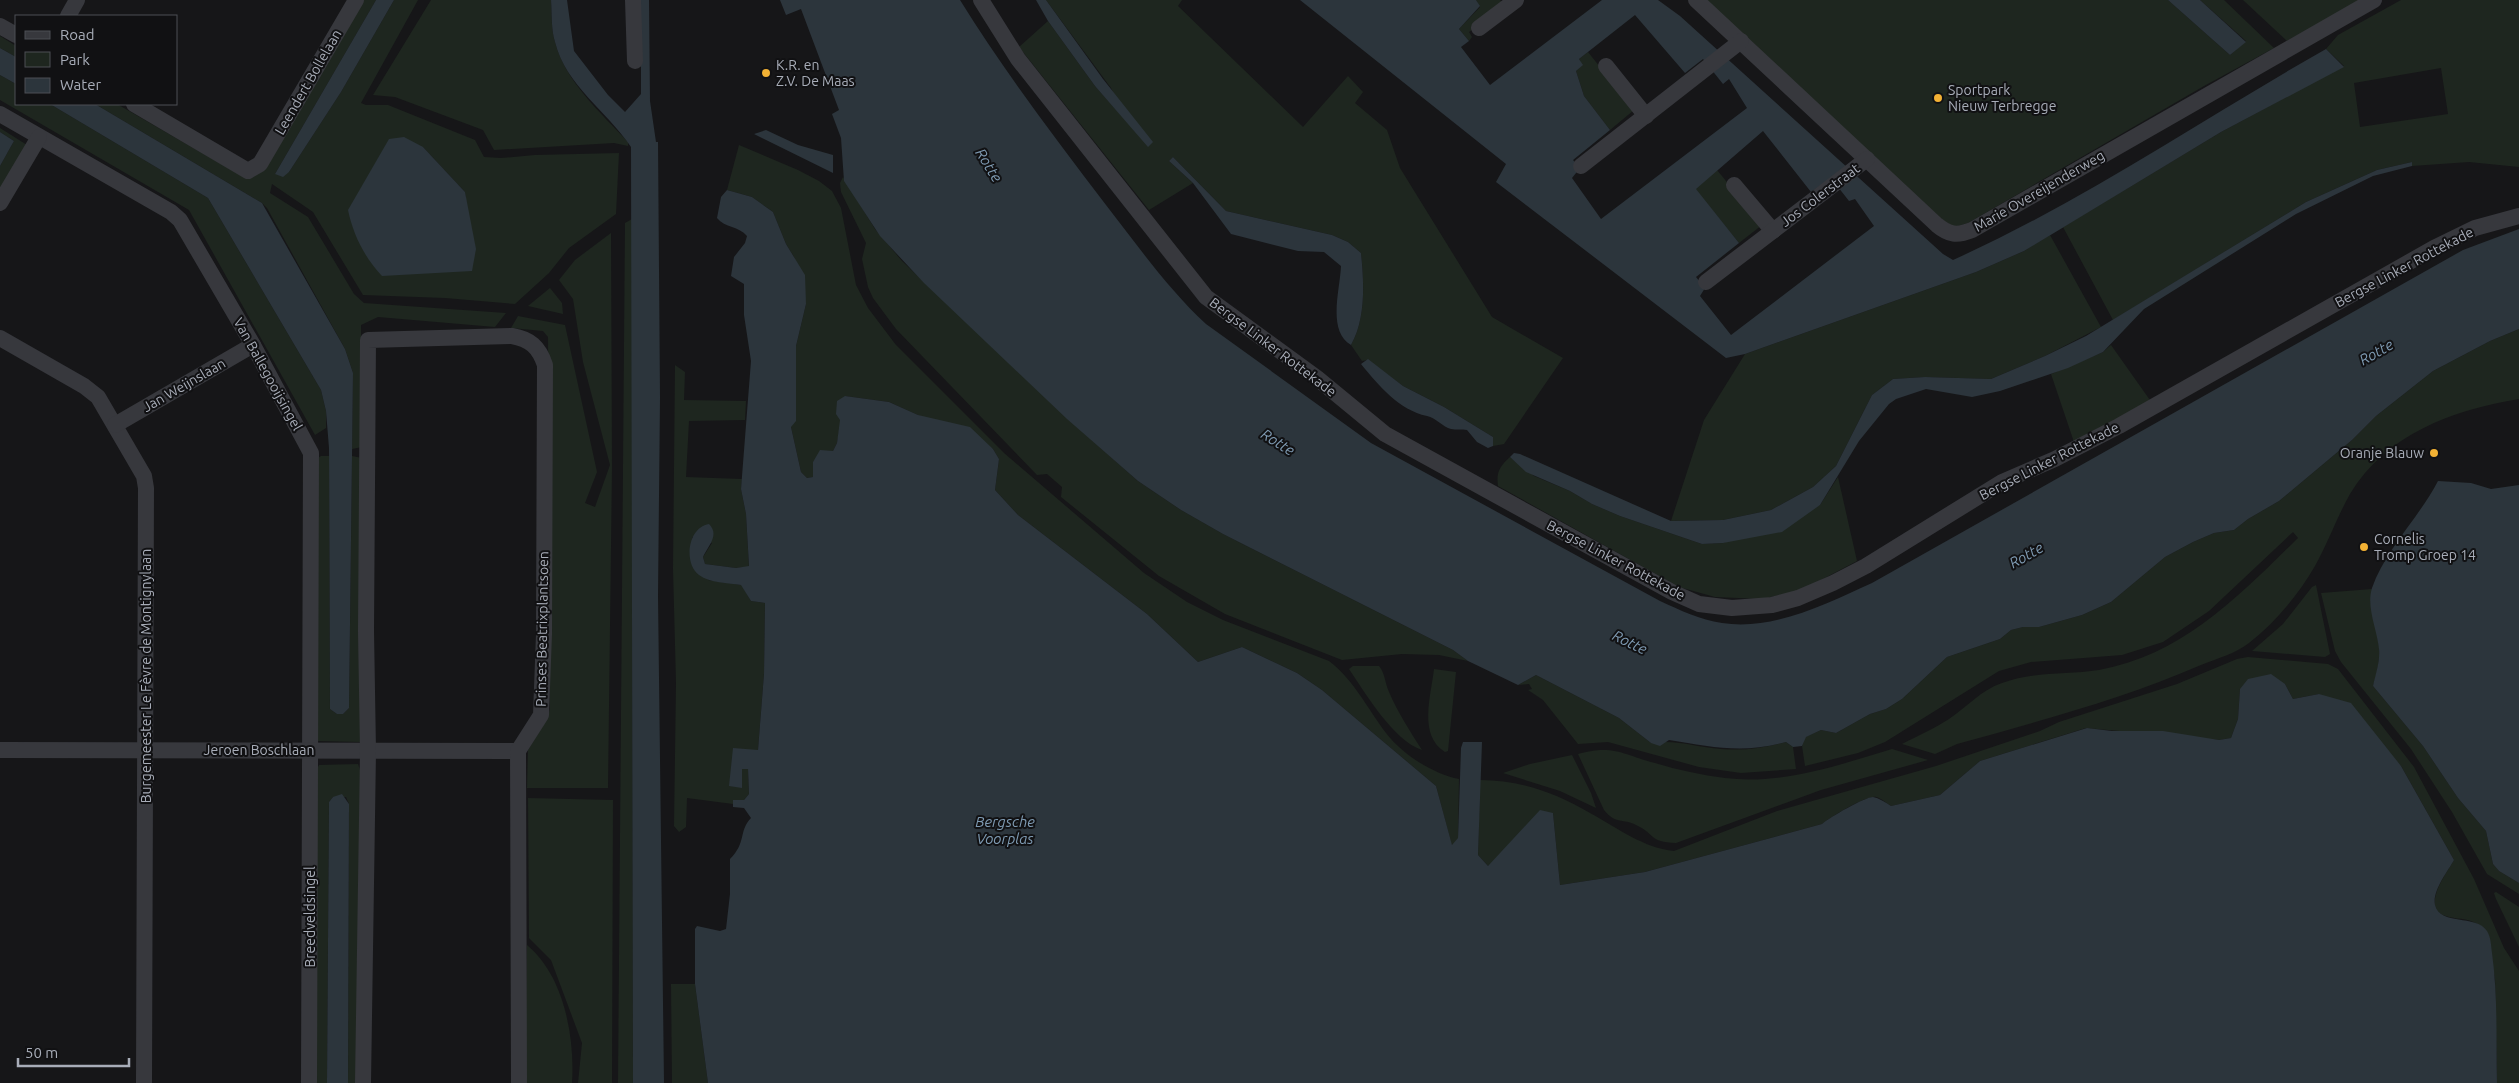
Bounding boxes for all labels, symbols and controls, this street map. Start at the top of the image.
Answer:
legend [15,15,178,105]
text: Road [60,26,95,43]
street label: Leendert Bollelaan [271,27,345,137]
text: Park [60,51,90,68]
place label: K.R. en Z.V. De Maas [776,57,855,89]
marker: K.R. en Z.V. De Maas [760,67,772,79]
text: Water [60,76,101,93]
place label: Sportpark Nieuw Terbregge [1948,82,2056,114]
marker: Sportpark Nieuw Terbregge [1932,92,1944,104]
water label: Rotte [972,145,1006,185]
street label: Marie Overeijenderweg [1971,147,2107,235]
street label: Jos Colerstraat [1777,160,1863,230]
street label: Bergse Linker Rottekade [2332,224,2476,310]
street label: Bergse Linker Rottekade [1207,294,1339,400]
street label: Van Ballegooijsingel [230,315,306,433]
water label: Rotte [2356,335,2396,368]
street label: Jan Weijnslaan [140,355,228,415]
street label: Bergse Linker Rottekade [1977,419,2121,503]
water label: Rotte [1258,425,1298,459]
place label: Oranje Blauw [2340,445,2424,461]
marker: Oranje Blauw [2428,447,2440,459]
street label: Bergse Linker Rottekade [1544,517,1688,603]
place label: Cornelis Tromp Groep 14 [2374,531,2476,563]
water label: Rotte [2006,538,2046,571]
marker: Cornelis Tromp Groep 14 [2358,541,2370,553]
street label: Burgemeester Le Fèvre de Montignylaan [138,549,154,803]
street label: Prinses Beatrixplantsoen [533,551,551,707]
water label: Rotte [1610,626,1650,658]
street label: Jeroen Boschlaan [204,742,314,758]
water label: Bergsche Voorplas [975,813,1035,847]
street label: Breedveldsingel [302,866,318,968]
scale bar [18,1036,129,1068]
text: 50 m [25,1044,58,1061]

